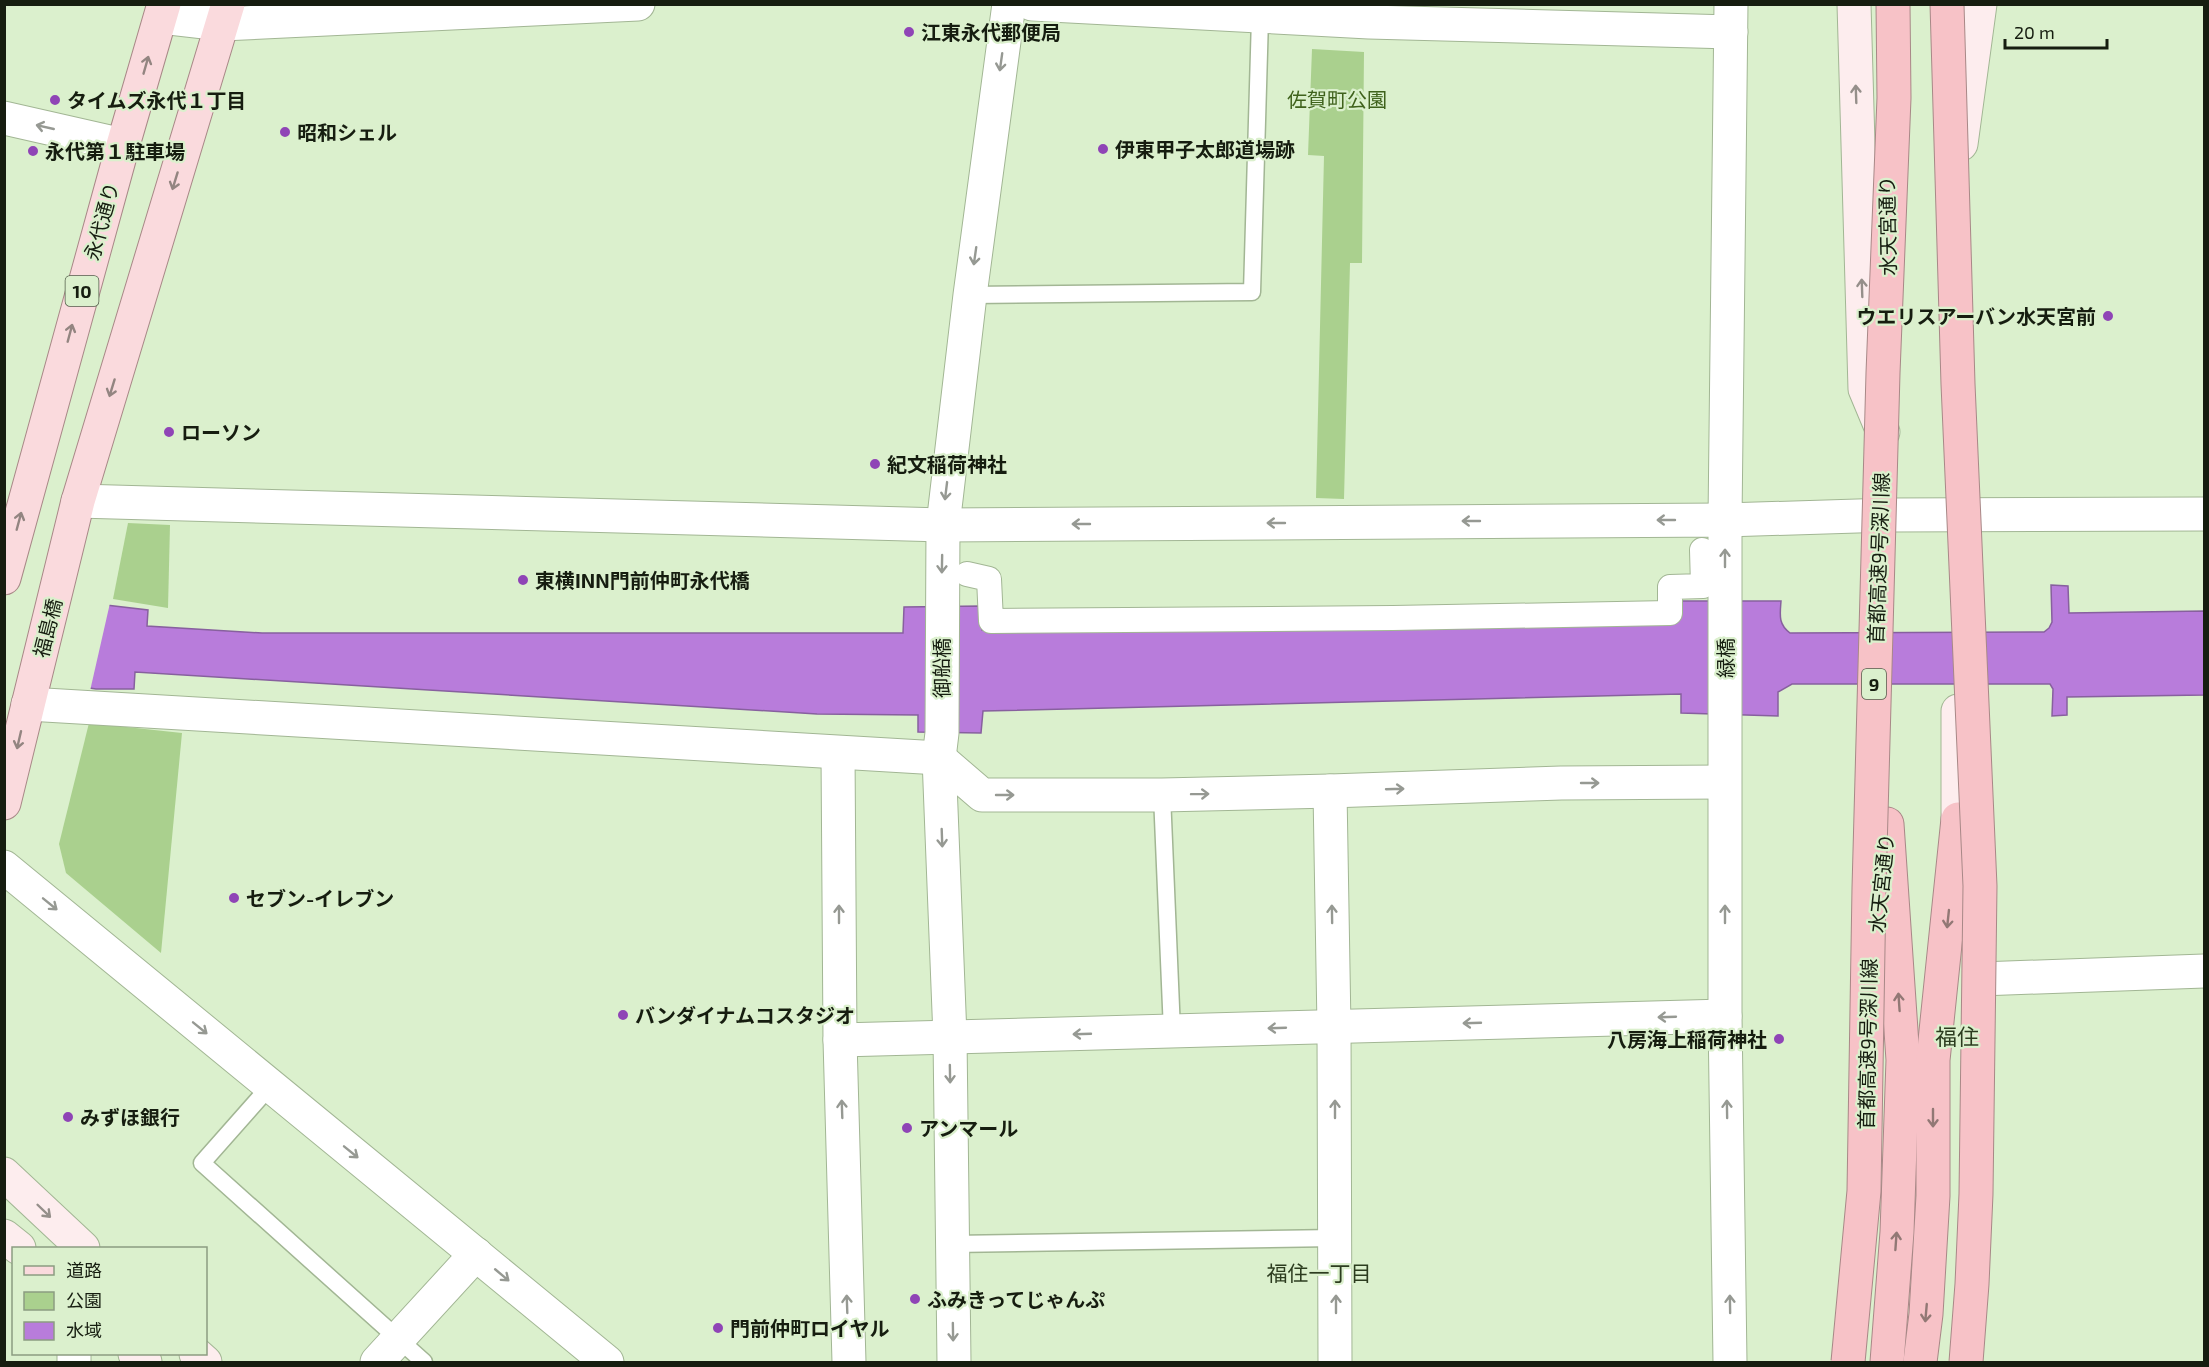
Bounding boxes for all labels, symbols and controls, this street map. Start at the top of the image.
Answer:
scale bar [2005,12,2107,50]
place label: 江東永代郵便局 [921,20,1061,44]
text: 20 m [2014,21,2055,43]
marker: 江東永代郵便局 [902,25,916,39]
one-way arrow [995,52,1006,72]
one-way arrow [141,56,152,75]
one-way arrow [1851,84,1862,104]
park label: 佐賀町公園 [1287,87,1387,111]
place label: タイムズ永代１丁目 [67,88,247,112]
marker: タイムズ永代１丁目 [48,93,62,107]
place label: 昭和シェル [297,120,397,144]
one-way arrow [36,121,55,133]
marker: 昭和シェル [278,125,292,139]
place label: 伊東甲子太郎道場跡 [1115,137,1295,161]
place label: 永代第１駐車場 [45,139,185,163]
marker: 伊東甲子太郎道場跡 [1096,142,1110,156]
marker: 永代第１駐車場 [26,144,40,158]
one-way arrow [169,171,180,190]
street label: 水天宮通り [1874,176,1900,276]
street label: 永代通り [79,179,123,263]
one-way arrow [969,245,980,265]
road number: 10 [66,276,98,306]
one-way arrow [1856,279,1868,299]
place label: ウエリスアーバン水天宮前 [1856,304,2096,328]
marker: ウエリスアーバン水天宮前 [2101,309,2115,323]
one-way arrow [65,324,77,343]
one-way arrow [106,378,117,397]
place label: ローソン [181,420,261,444]
marker: ローソン [162,425,176,439]
place label: 紀文稲荷神社 [887,452,1007,476]
marker: 紀文稲荷神社 [868,457,882,471]
street label: 首都高速9号深川線 [1863,472,1893,644]
one-way arrow [941,481,952,500]
one-way arrow [13,512,25,531]
one-way arrow [1657,514,1677,526]
one-way arrow [1462,515,1482,527]
one-way arrow [1267,517,1287,529]
one-way arrow [1072,519,1092,530]
one-way arrow [1719,548,1731,568]
one-way arrow [936,554,948,574]
place label: 東横INN門前仲町永代橋 [535,568,750,592]
marker: 東横INN門前仲町永代橋 [516,573,530,587]
street label: 福島橋 [28,596,66,660]
street label: 御船橋 [929,638,953,698]
street label: 緑橋 [1713,638,1737,678]
road number: 9 [1862,669,1886,699]
one-way arrow [13,730,25,749]
one-way arrow [1579,777,1599,789]
one-way arrow [1384,783,1404,795]
one-way arrow [1189,788,1209,800]
one-way arrow [994,789,1014,801]
one-way arrow [937,827,948,847]
street label: 水天宮通り [1864,832,1898,934]
place label: セブン-イレブン [246,886,394,910]
marker: セブン-イレブン [227,891,241,905]
one-way arrow [42,898,58,911]
one-way arrow [833,905,845,925]
one-way arrow [1326,905,1338,925]
one-way arrow [1719,905,1731,925]
one-way arrow [1942,909,1953,929]
street label: 首都高速9号深川線 [1854,958,1880,1130]
one-way arrow [1893,993,1904,1013]
place label: バンダイナムコスタジオ [635,1003,855,1027]
marker: バンダイナムコスタジオ [616,1008,630,1022]
one-way arrow [1657,1012,1677,1023]
one-way arrow [1462,1017,1482,1029]
one-way arrow [192,1021,208,1034]
one-way arrow [1267,1023,1287,1034]
district label: 福住 [1935,1023,1979,1049]
place label: 八房海上稲荷神社 [1607,1027,1767,1051]
one-way arrow [1072,1028,1092,1039]
marker: 八房海上稲荷神社 [1772,1032,1786,1046]
one-way arrow [944,1064,956,1084]
one-way arrow [836,1100,848,1120]
one-way arrow [1329,1100,1341,1120]
one-way arrow [1721,1100,1732,1120]
place label: みずほ銀行 [80,1105,180,1129]
one-way arrow [1927,1108,1939,1128]
marker: みずほ銀行 [61,1110,75,1124]
place label: アンマール [919,1116,1018,1140]
marker: アンマール [900,1121,914,1135]
one-way arrow [343,1145,359,1158]
one-way arrow [36,1204,51,1218]
one-way arrow [1891,1232,1902,1252]
legend [12,1247,207,1355]
text: 道路 [66,1259,102,1281]
district label: 福住一丁目 [1267,1260,1372,1285]
one-way arrow [494,1269,510,1282]
place label: ふみきってじゃんぷ [927,1287,1105,1311]
text: 公園 [66,1289,102,1311]
marker: ふみきってじゃんぷ [908,1292,922,1306]
one-way arrow [842,1295,853,1315]
one-way arrow [1330,1295,1341,1315]
one-way arrow [1724,1295,1735,1315]
one-way arrow [1920,1302,1931,1322]
place label: 門前仲町ロイヤル [730,1316,889,1340]
text: 水域 [66,1319,102,1341]
marker: 門前仲町ロイヤル [711,1321,725,1335]
one-way arrow [948,1322,959,1342]

